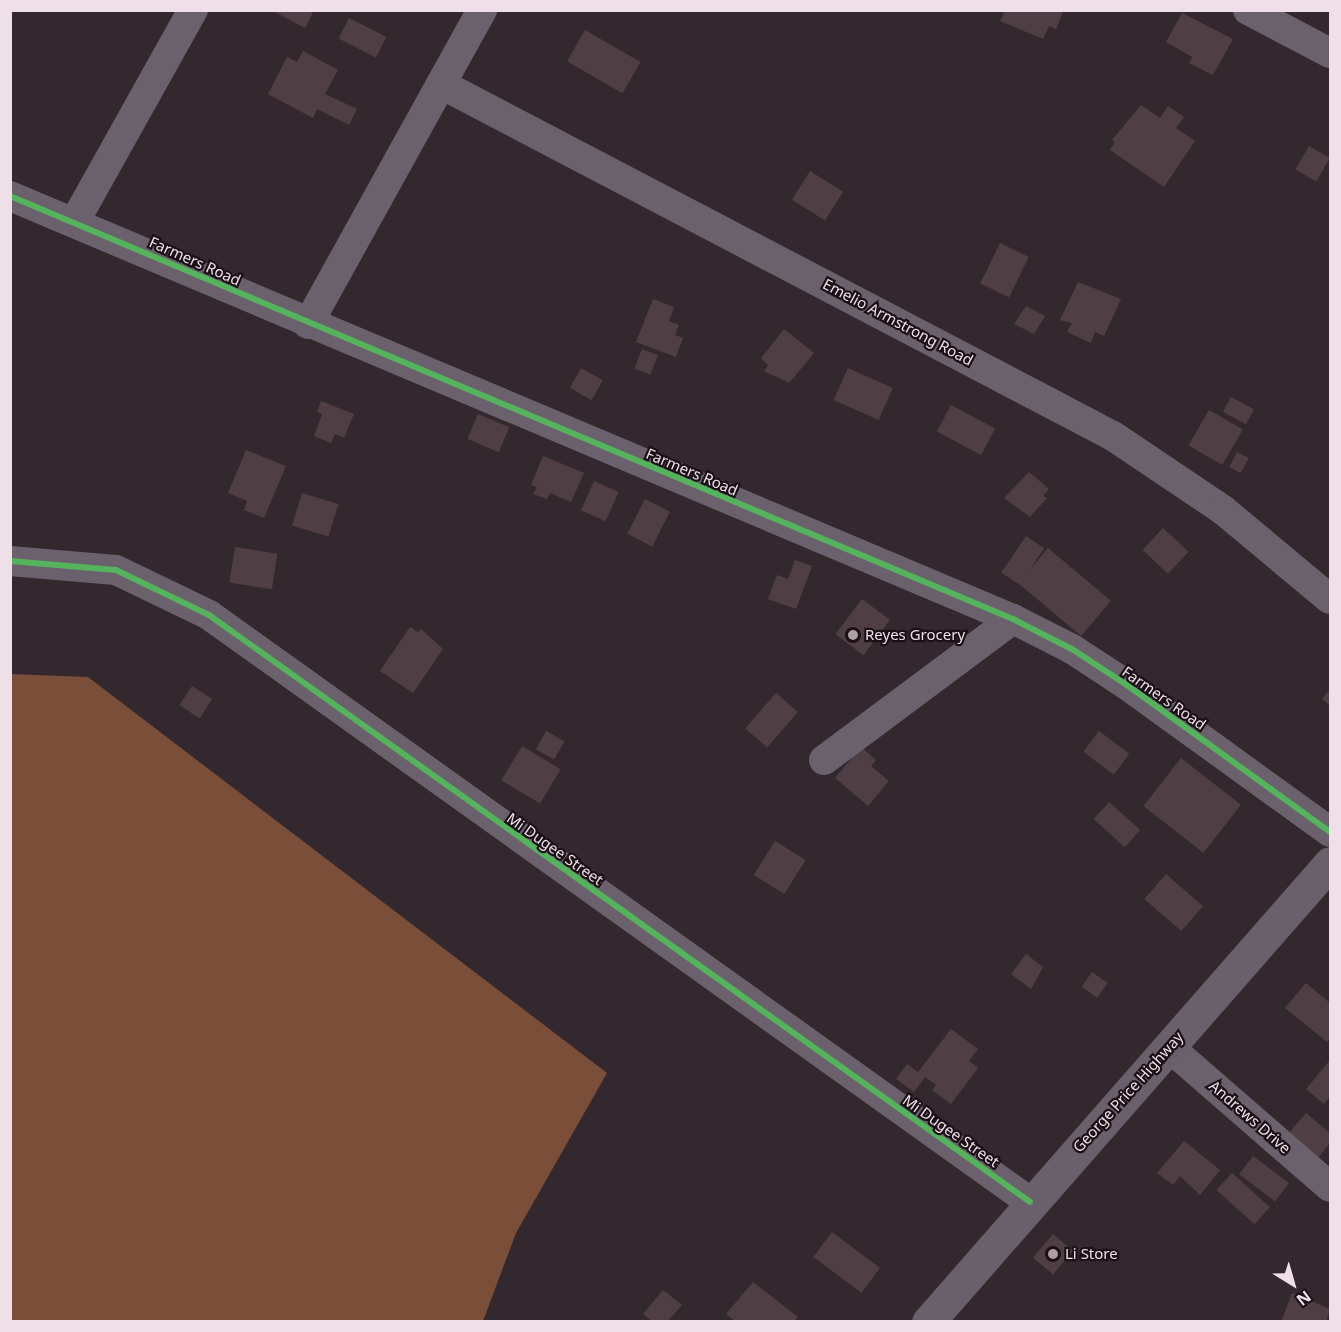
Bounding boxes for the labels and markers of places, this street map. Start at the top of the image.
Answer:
place label: Reyes Grocery [865,626,965,644]
marker: Reyes Grocery [846,628,860,642]
place label: Li Store [1065,1245,1118,1263]
marker: Li Store [1046,1247,1060,1261]

